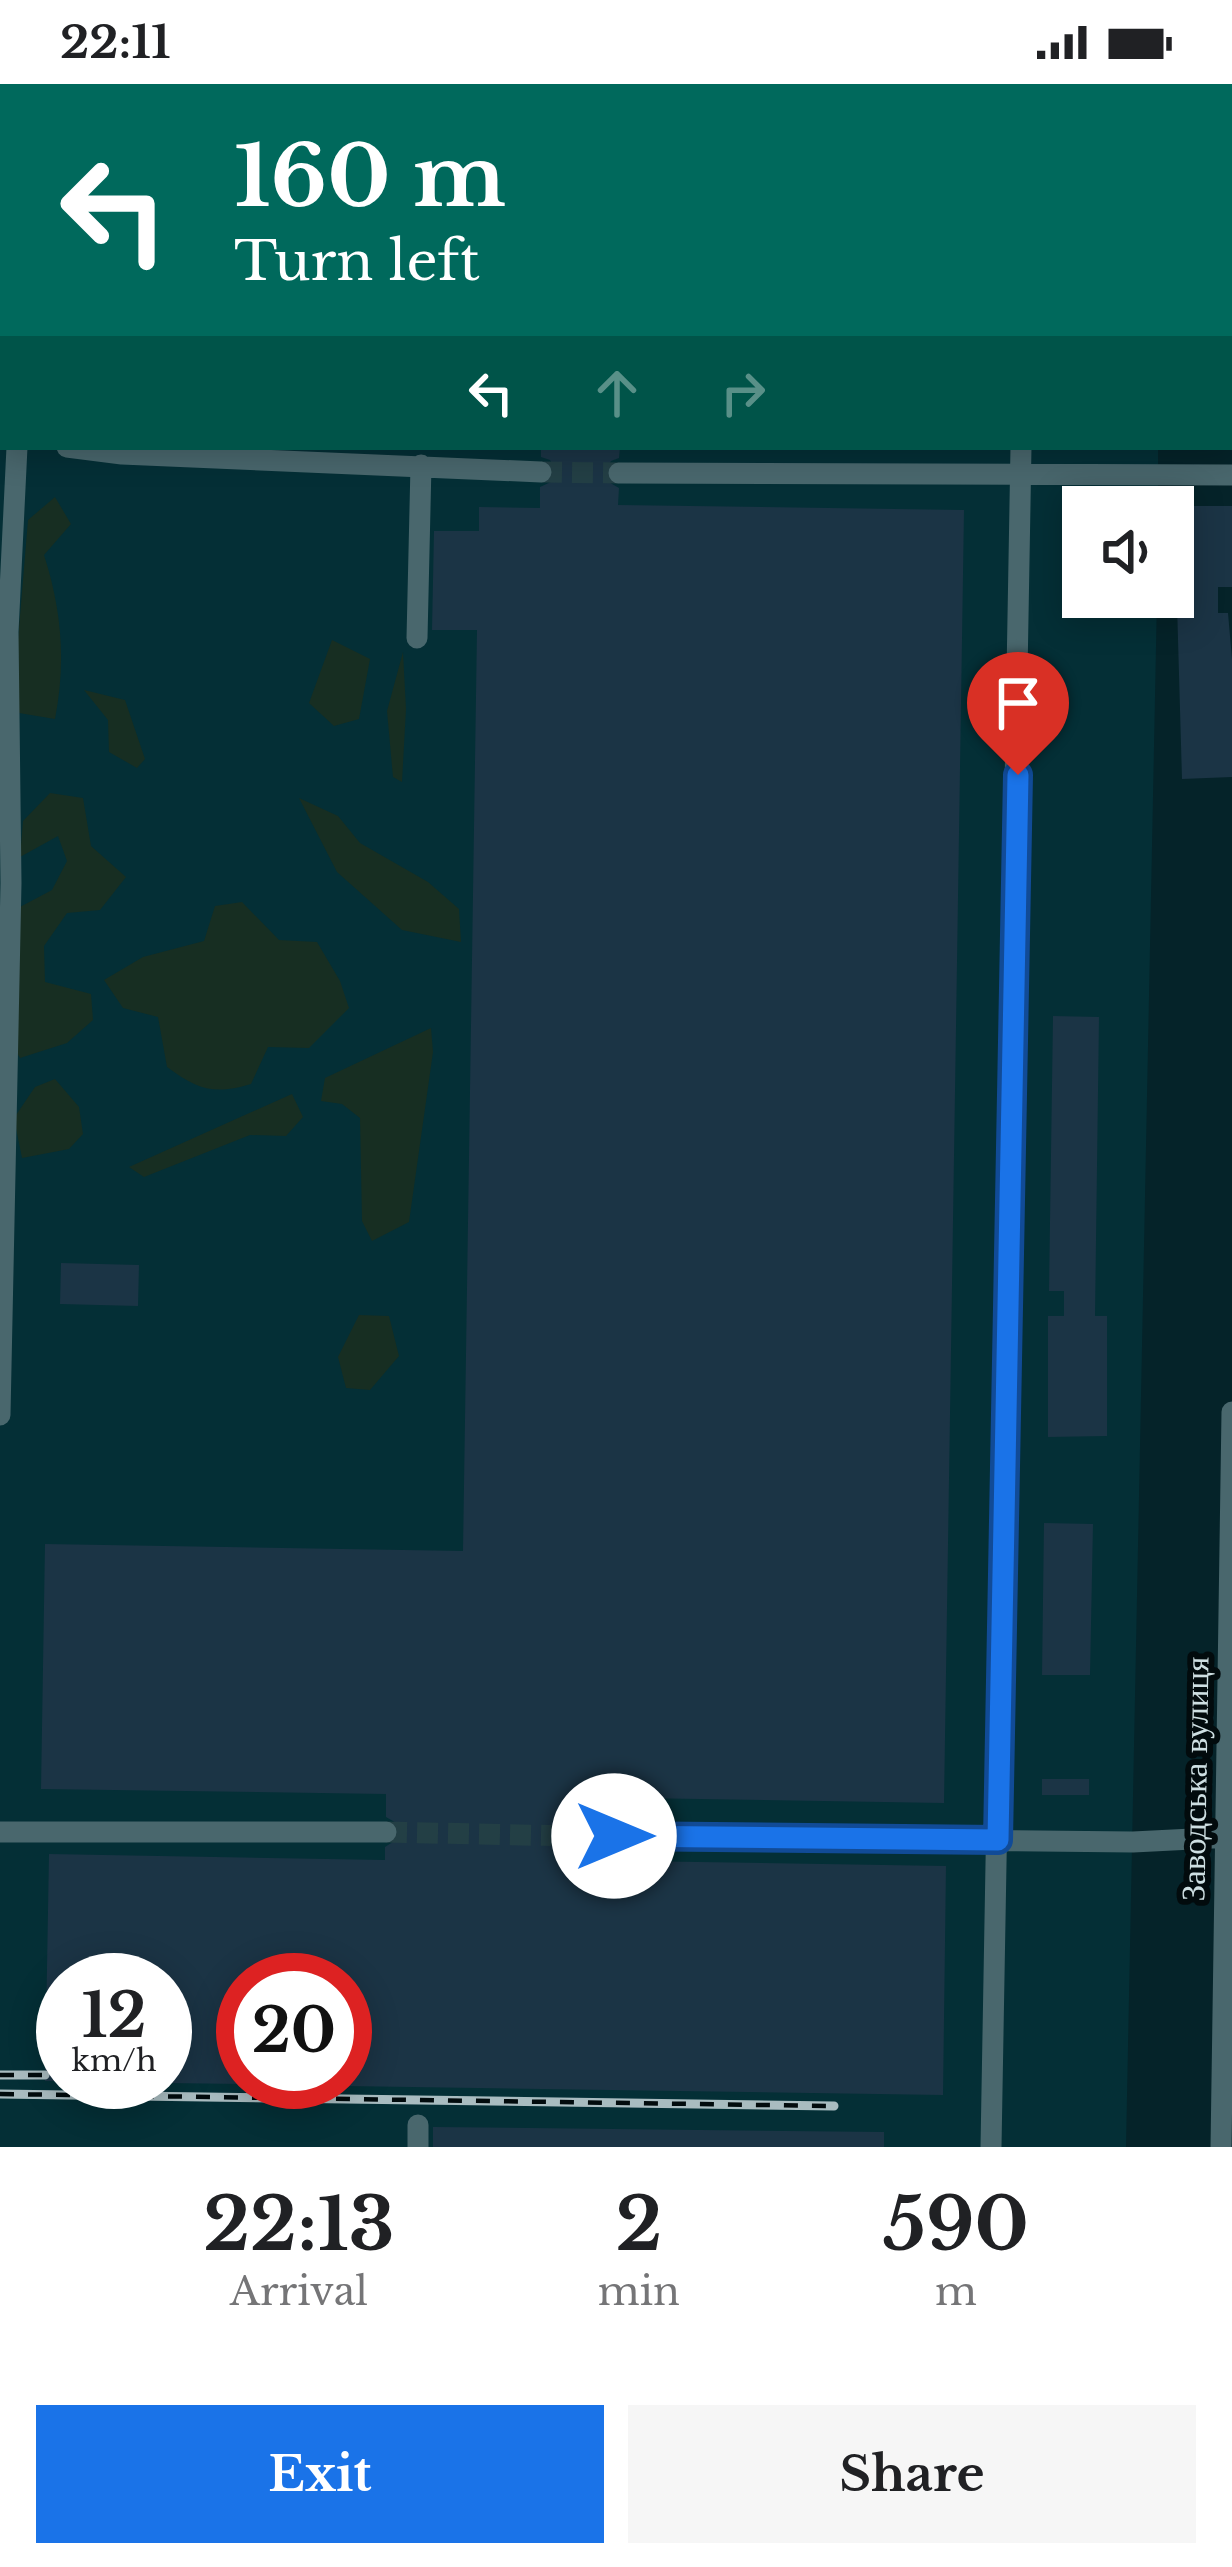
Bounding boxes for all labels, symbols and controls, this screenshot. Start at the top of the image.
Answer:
text: 22:11 [60,14,171,70]
text: 160 m [234,125,506,229]
icon: left [36,132,192,288]
text: Turn left [234,228,480,295]
icon: left [458,360,524,426]
icon: ahead [584,360,650,426]
icon: right [710,360,776,426]
map controls [1062,486,1194,618]
button: sound [1062,486,1194,618]
pin [967,652,1069,775]
icon: arrive [985,670,1051,736]
street label: Заводська вулиця [1172,1656,1218,1902]
position arrow [551,1773,677,1899]
speed limit sign: 20 [216,1953,372,2109]
text: 12 [81,1979,147,2053]
text: km/h [71,2042,157,2079]
text: 22:13 [203,2180,395,2269]
text: 2 [615,2180,662,2269]
text: 590 [883,2180,1029,2269]
text: Arrival [230,2267,368,2316]
text: min [598,2267,680,2316]
text: m [935,2267,977,2316]
button: Exit [36,2405,604,2543]
button: Share [628,2405,1196,2543]

